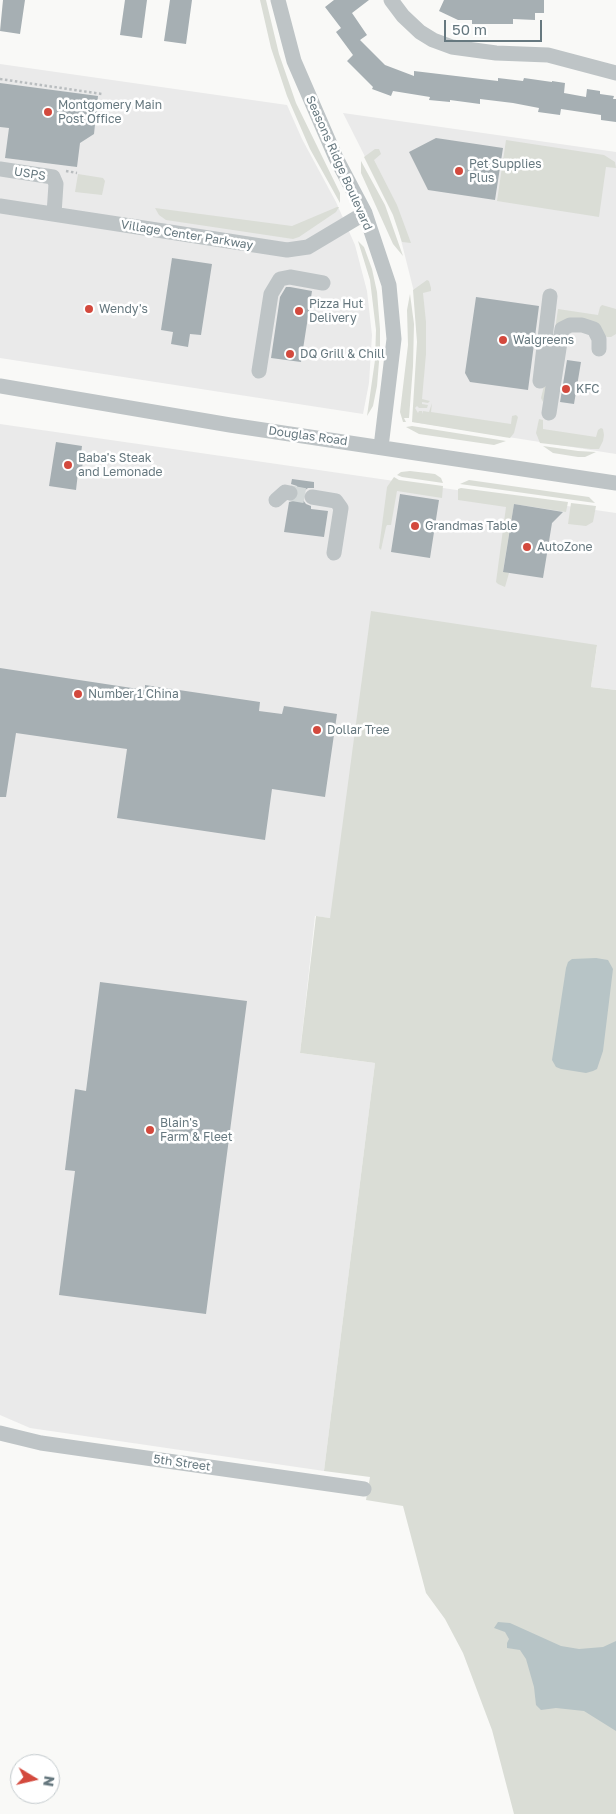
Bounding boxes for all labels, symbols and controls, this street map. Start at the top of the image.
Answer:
scale bar [446,10,544,42]
text: 50 m [452,20,487,38]
street label: Seasons Ridge Boulevard [303,93,375,233]
place label: Montgomery Main Post Office [58,98,162,126]
marker: Montgomery Main Post Office [42,106,54,118]
place label: Pet Supplies Plus [469,157,542,185]
street label: USPS [13,164,47,184]
marker: Pet Supplies Plus [453,165,465,177]
street label: Village Center Parkway [120,217,254,253]
place label: Pizza Hut Delivery [309,297,363,325]
place label: Wendy's [99,302,148,316]
marker: Wendy's [83,303,95,315]
marker: Pizza Hut Delivery [293,305,305,317]
place label: Walgreens [513,333,574,347]
marker: Walgreens [497,334,509,346]
place label: DQ Grill & Chill [300,347,385,361]
marker: DQ Grill & Chill [284,348,296,360]
place label: KFC [576,382,600,396]
marker: KFC [560,383,572,395]
street label: Douglas Road [268,423,348,449]
place label: Baba's Steak and Lemonade [78,451,163,479]
marker: Baba's Steak and Lemonade [62,459,74,471]
place label: Grandmas Table [425,519,518,533]
marker: Grandmas Table [409,520,421,532]
place label: AutoZone [537,540,593,554]
marker: AutoZone [521,541,533,553]
place label: Number 1 China [88,687,179,701]
marker: Number 1 China [72,688,84,700]
place label: Dollar Tree [327,723,390,737]
marker: Dollar Tree [311,724,323,736]
place label: Blain's Farm & Fleet [160,1116,233,1144]
marker: Blain's Farm & Fleet [144,1124,156,1136]
street label: 5th Street [152,1452,212,1474]
north arrow [10,1754,60,1804]
text: N [40,1775,59,1788]

